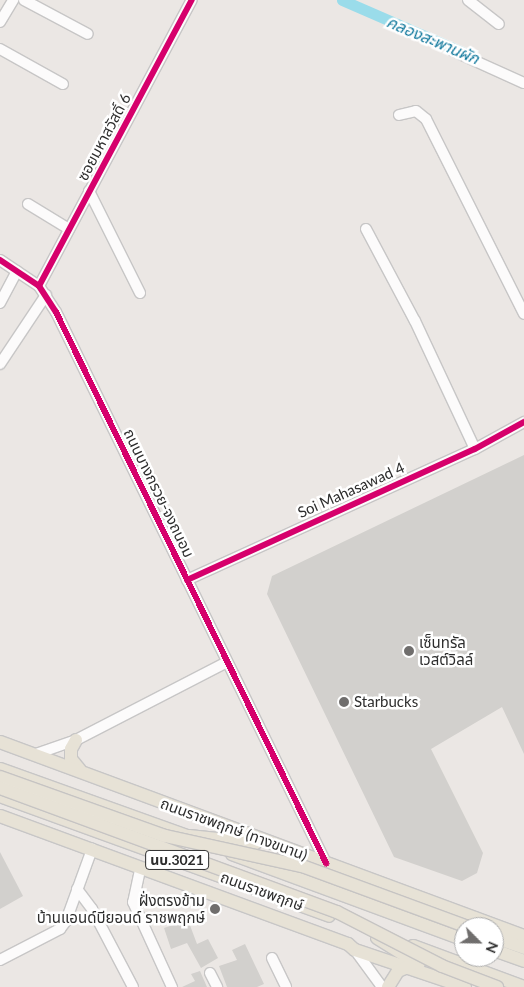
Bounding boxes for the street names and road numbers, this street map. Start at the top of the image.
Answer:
street label: ซอยมหาสวัสดิ์ 6 [73,90,135,184]
street label: ถนนบางกรวย-จงถนอม [120,426,198,560]
street label: Soi Mahasawad 4 [295,458,407,522]
street label: ถนนราชพฤกษ์ (ทางขนาน) [158,794,310,864]
road number: นบ.3021 [144,848,210,872]
street label: ถนนราชพฤกษ์ [218,868,306,914]

